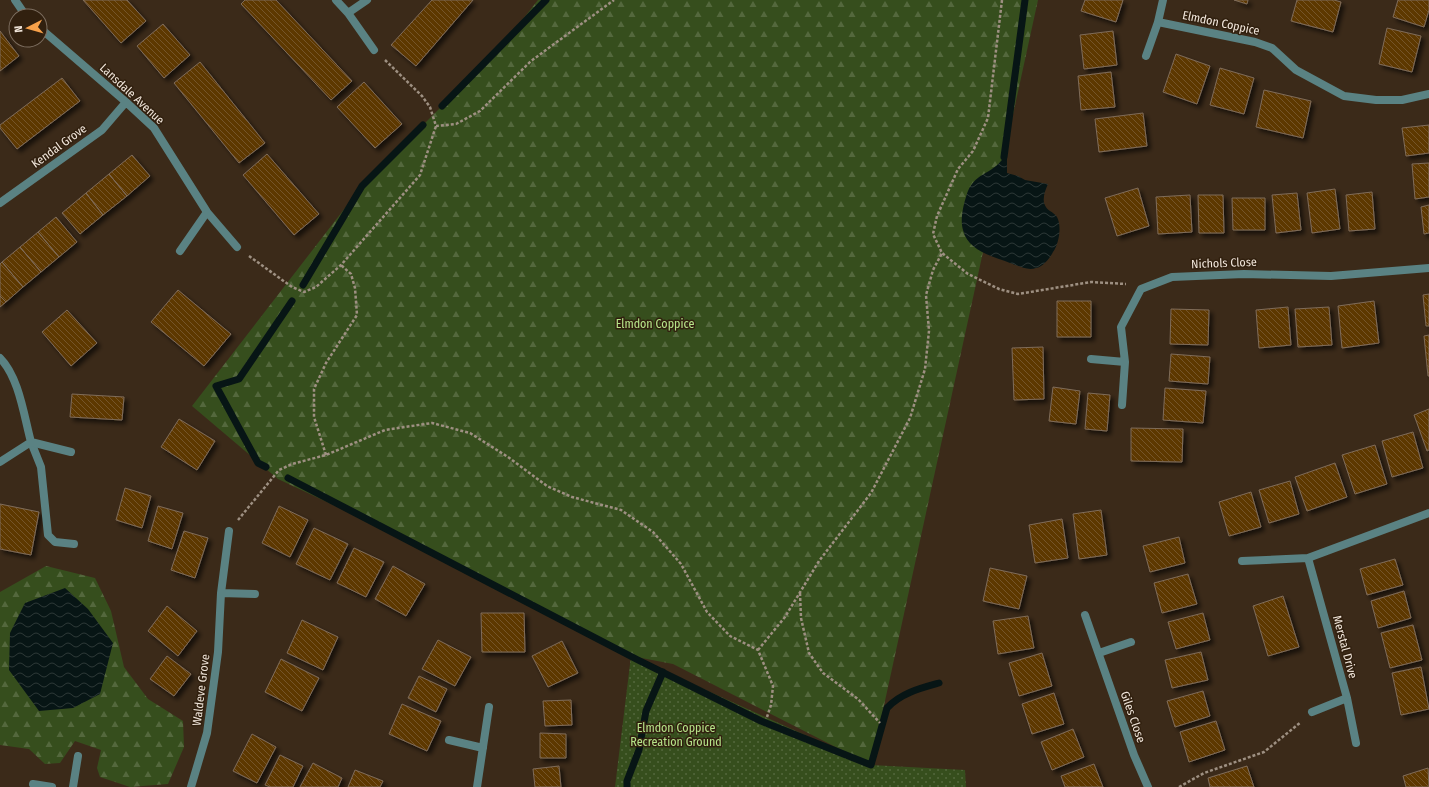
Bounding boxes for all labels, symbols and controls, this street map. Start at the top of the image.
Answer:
north arrow [8,8,48,48]
street label: Elmdon Coppice [1181,8,1261,38]
text: N [12,25,25,33]
street label: Lansdale Avenue [97,61,167,127]
street label: Kendal Grove [29,121,89,171]
street label: Nichols Close [1191,255,1257,271]
park label: Elmdon Coppice [616,317,694,331]
street label: Merstal Drive [1330,614,1360,680]
street label: Waldeve Grove [190,653,212,727]
street label: Giles Close [1118,690,1148,745]
park label: Elmdon Coppice Recreation Ground [630,721,722,749]

